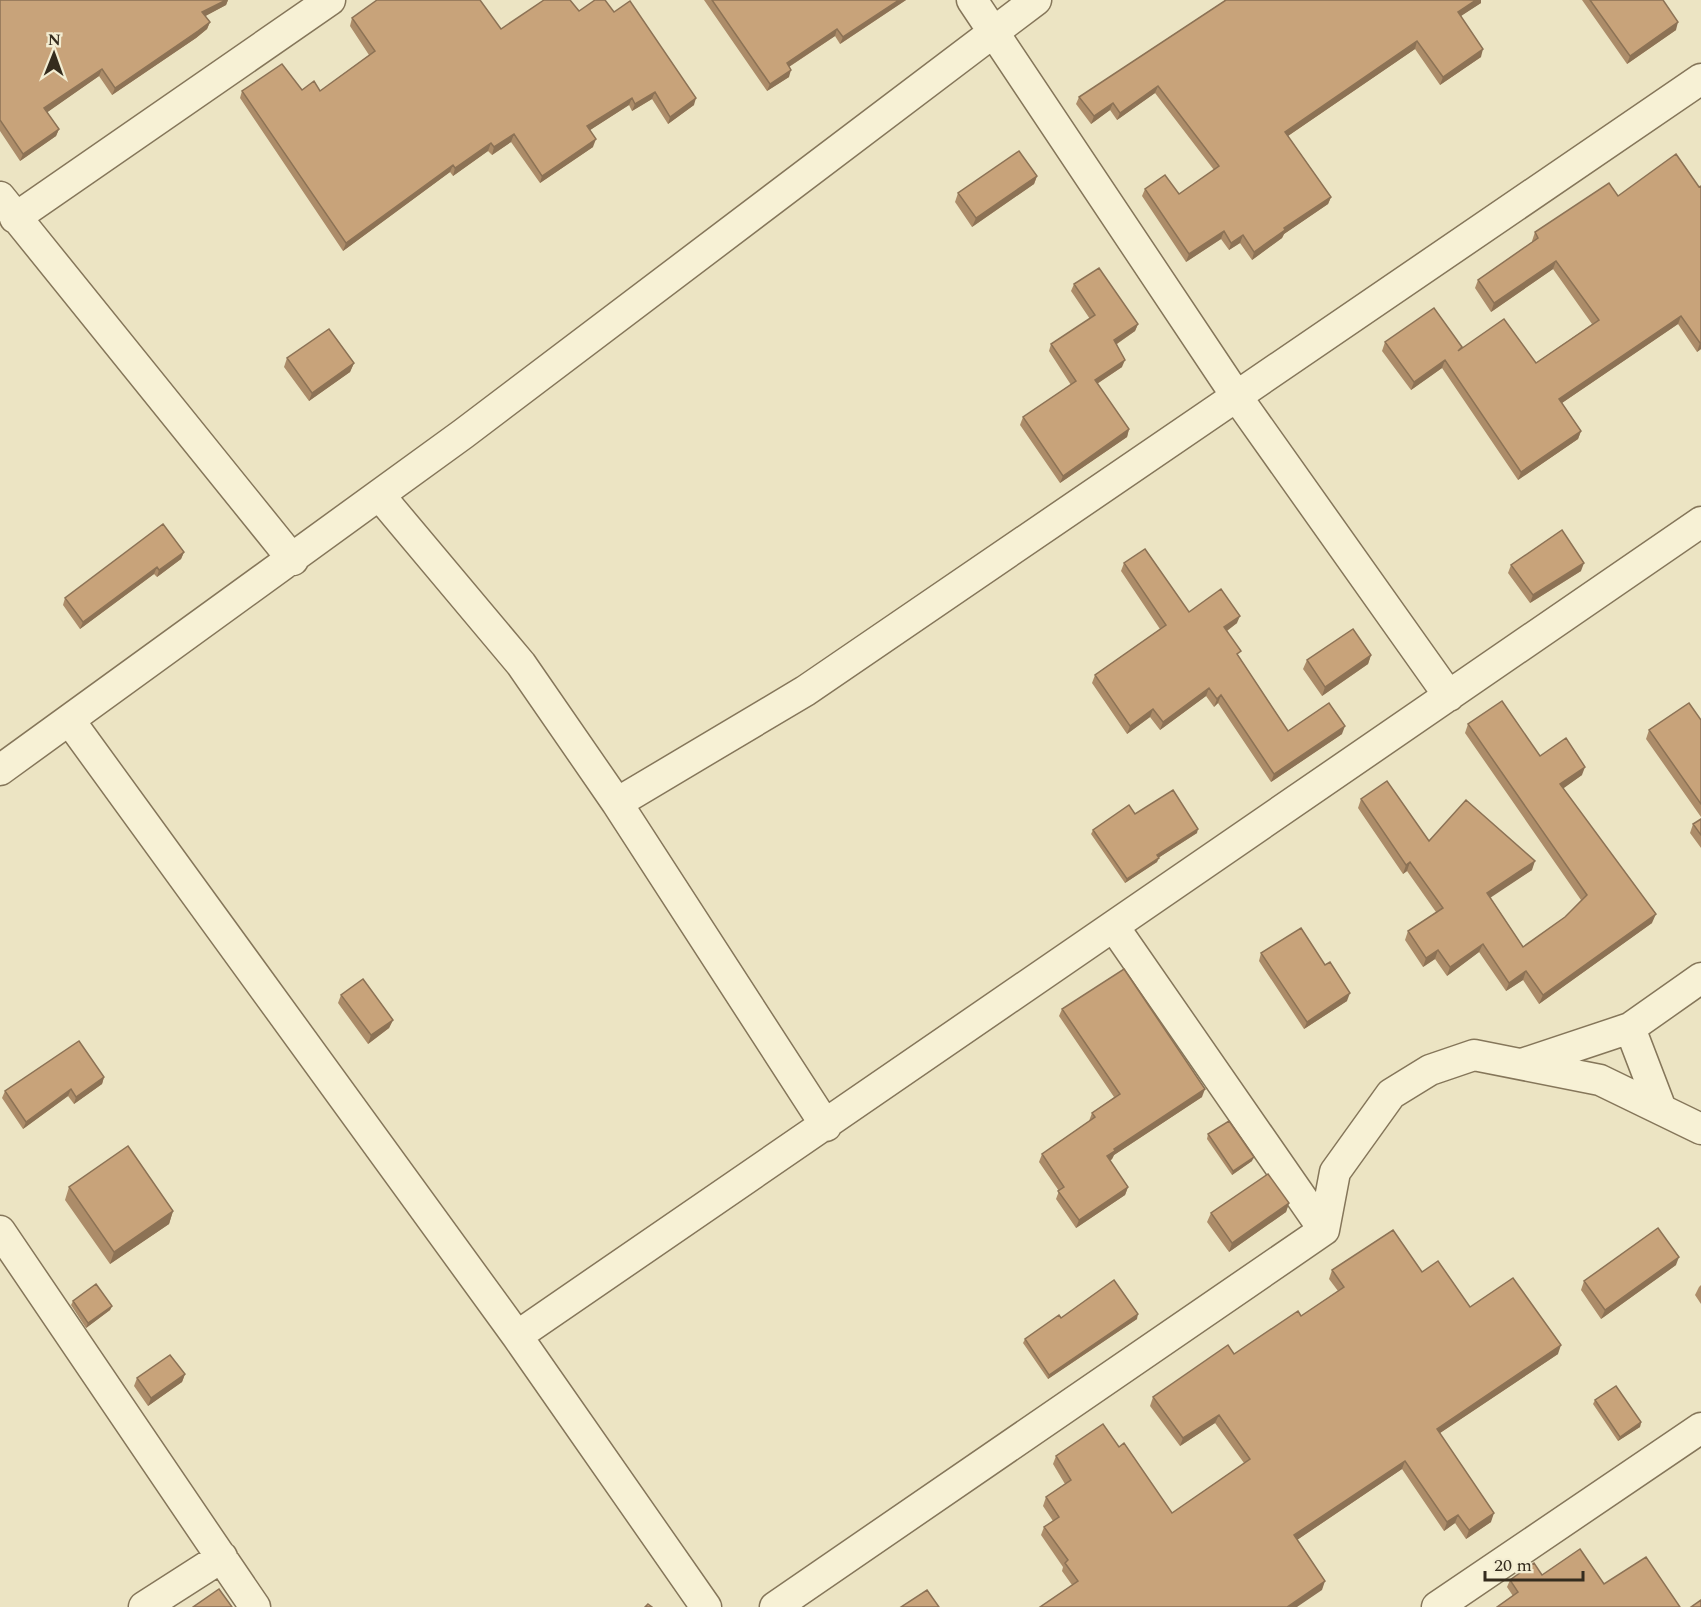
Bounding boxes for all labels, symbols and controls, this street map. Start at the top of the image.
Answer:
north arrow [24,24,84,84]
text: N [48,28,61,52]
scale bar [1485,1544,1582,1582]
text: 20 m [1494,1552,1532,1579]

